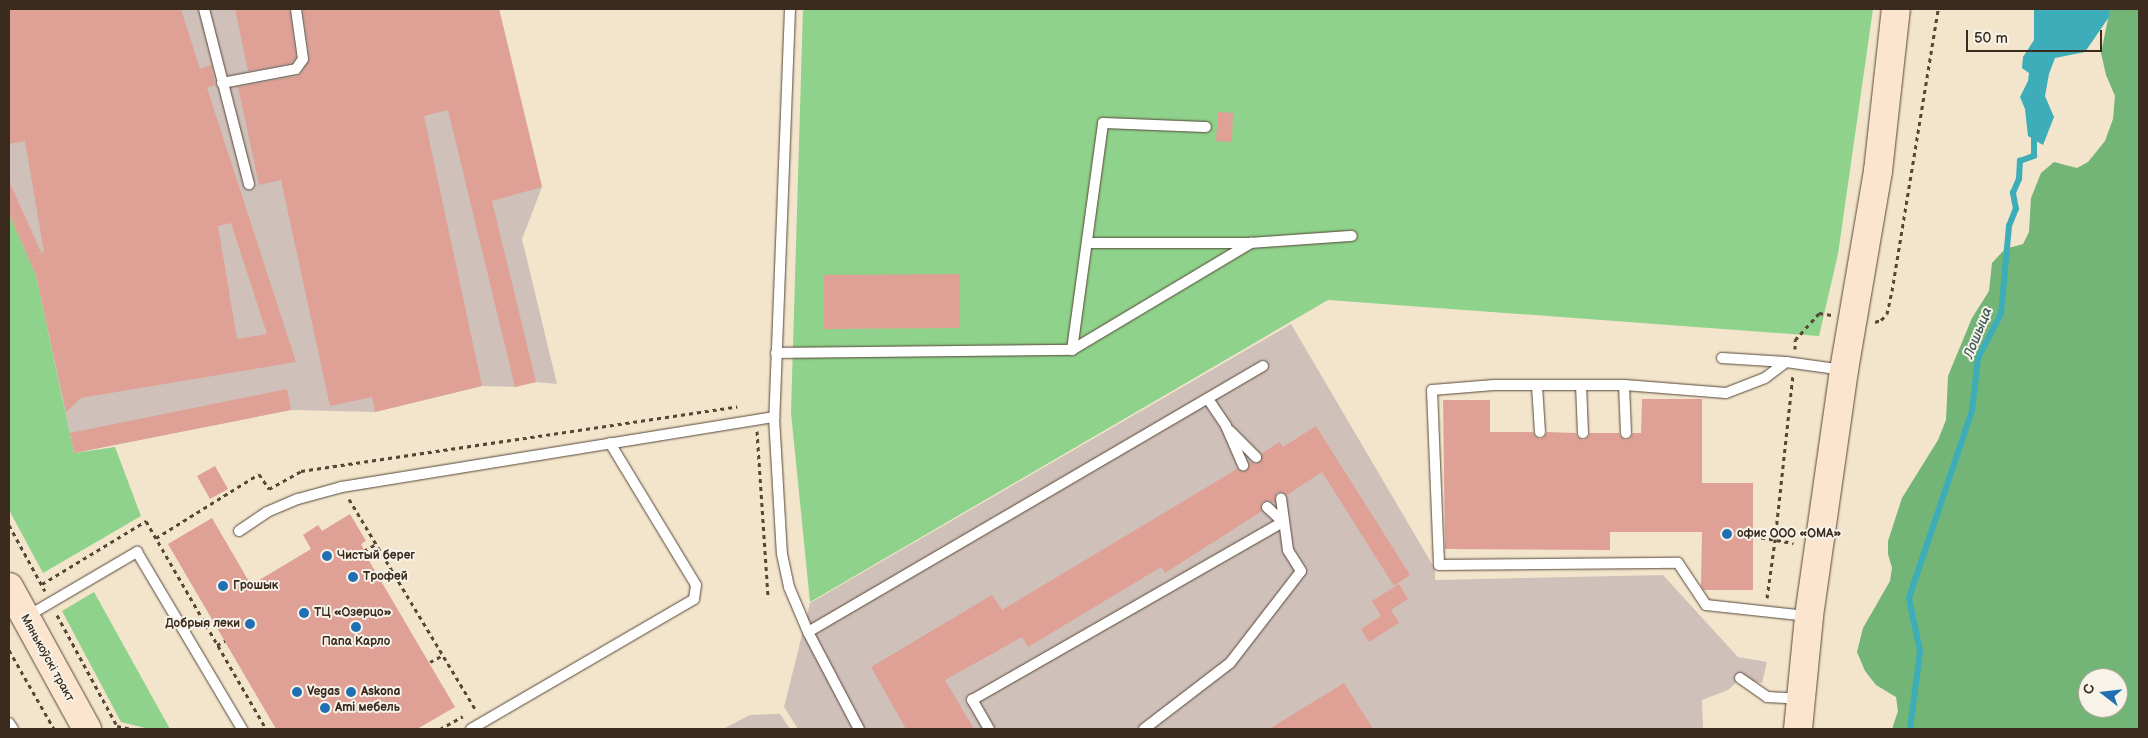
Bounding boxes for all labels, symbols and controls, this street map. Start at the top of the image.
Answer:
scale bar [1968,20,2104,52]
text: 50 m [1974,29,2008,48]
water label: Лошыца [1960,305,1996,361]
place label: офис ООО «ОМА» [1737,527,1841,541]
marker: офис ООО «ОМА» [1721,528,1733,540]
place label: Чистый берег [337,549,415,563]
marker: Чистый берег [321,550,333,562]
place label: Трофей [363,570,408,584]
marker: Трофей [347,571,359,583]
place label: Грошык [233,579,278,593]
marker: Грошык [217,580,229,592]
place label: ТЦ «Озерцо» [314,606,392,620]
marker: ТЦ «Озерцо» [298,607,310,619]
street label: Мянькоўскі тракт [17,612,77,704]
place label: Добрыя леки [165,617,240,631]
marker: Добрыя леки [244,618,256,630]
marker: Папа Карло [350,621,362,633]
place label: Папа Карло [322,635,390,649]
north arrow [2078,668,2128,718]
text: С [2080,682,2099,696]
place label: Vegas [307,685,340,699]
place label: Askona [361,685,400,699]
marker: Vegas [291,686,303,698]
marker: Askona [345,686,357,698]
place label: Ami мебель [335,701,400,715]
marker: Ami мебель [319,702,331,714]

